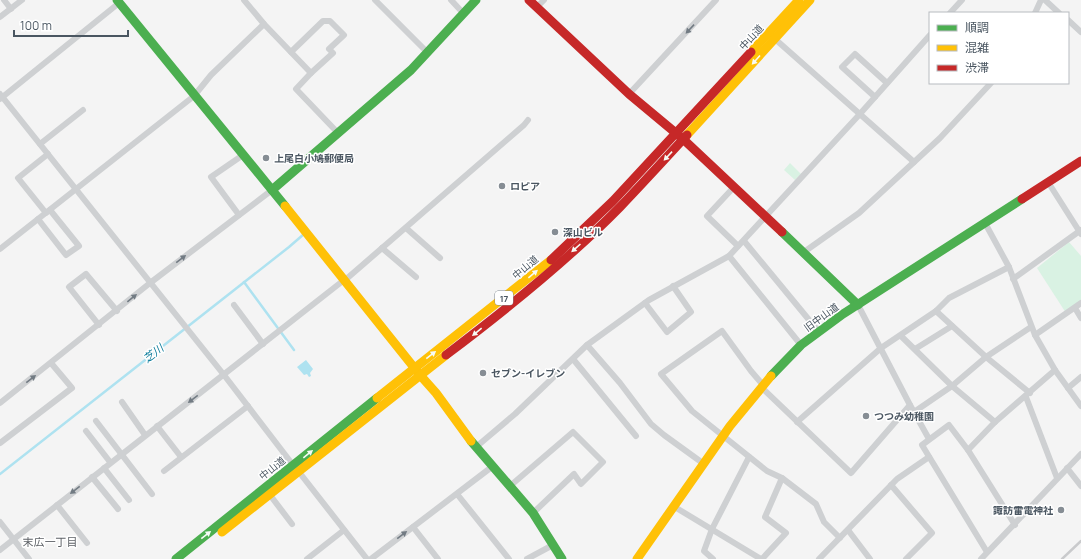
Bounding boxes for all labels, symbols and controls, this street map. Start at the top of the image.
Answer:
scale bar [14,12,128,38]
legend [929,12,1069,84]
text: 100 m [20,17,52,34]
text: 順調 [965,19,989,36]
street label: 中山道 [736,21,766,53]
one-way arrow [685,23,694,34]
text: 混雑 [965,39,989,56]
one-way arrow [751,55,761,65]
text: 渋滞 [965,59,989,76]
one-way arrow [663,150,672,161]
place label: 上尾白小鳩郵便局 [274,151,354,165]
marker: 上尾白小鳩郵便局 [261,153,271,163]
place label: ロピア [510,179,540,193]
marker: ロピア [497,181,507,191]
place label: 深山ビル [563,225,603,239]
marker: 深山ビル [550,227,560,237]
one-way arrow [572,243,581,252]
street label: 中山道 [509,252,541,282]
one-way arrow [176,255,187,263]
one-way arrow [528,270,539,279]
road number: 17 [495,291,513,305]
one-way arrow [127,294,138,302]
street label: 旧中山道 [801,300,841,334]
one-way arrow [471,327,482,336]
water label: 芝川 [140,340,167,366]
one-way arrow [426,351,437,360]
place label: セブン-イレブン [491,366,565,380]
marker: セブン-イレブン [478,368,488,378]
one-way arrow [25,375,36,383]
one-way arrow [187,394,198,403]
place label: つつみ幼稚園 [874,409,934,423]
marker: つつみ幼稚園 [861,411,871,421]
one-way arrow [302,449,313,458]
street label: 中山道 [256,453,288,483]
one-way arrow [70,486,81,494]
place label: 諏訪雷電神社 [993,503,1054,517]
marker: 諏訪雷電神社 [1056,505,1066,515]
one-way arrow [201,531,212,539]
one-way arrow [396,531,407,540]
district label: 末広一丁目 [23,534,78,549]

